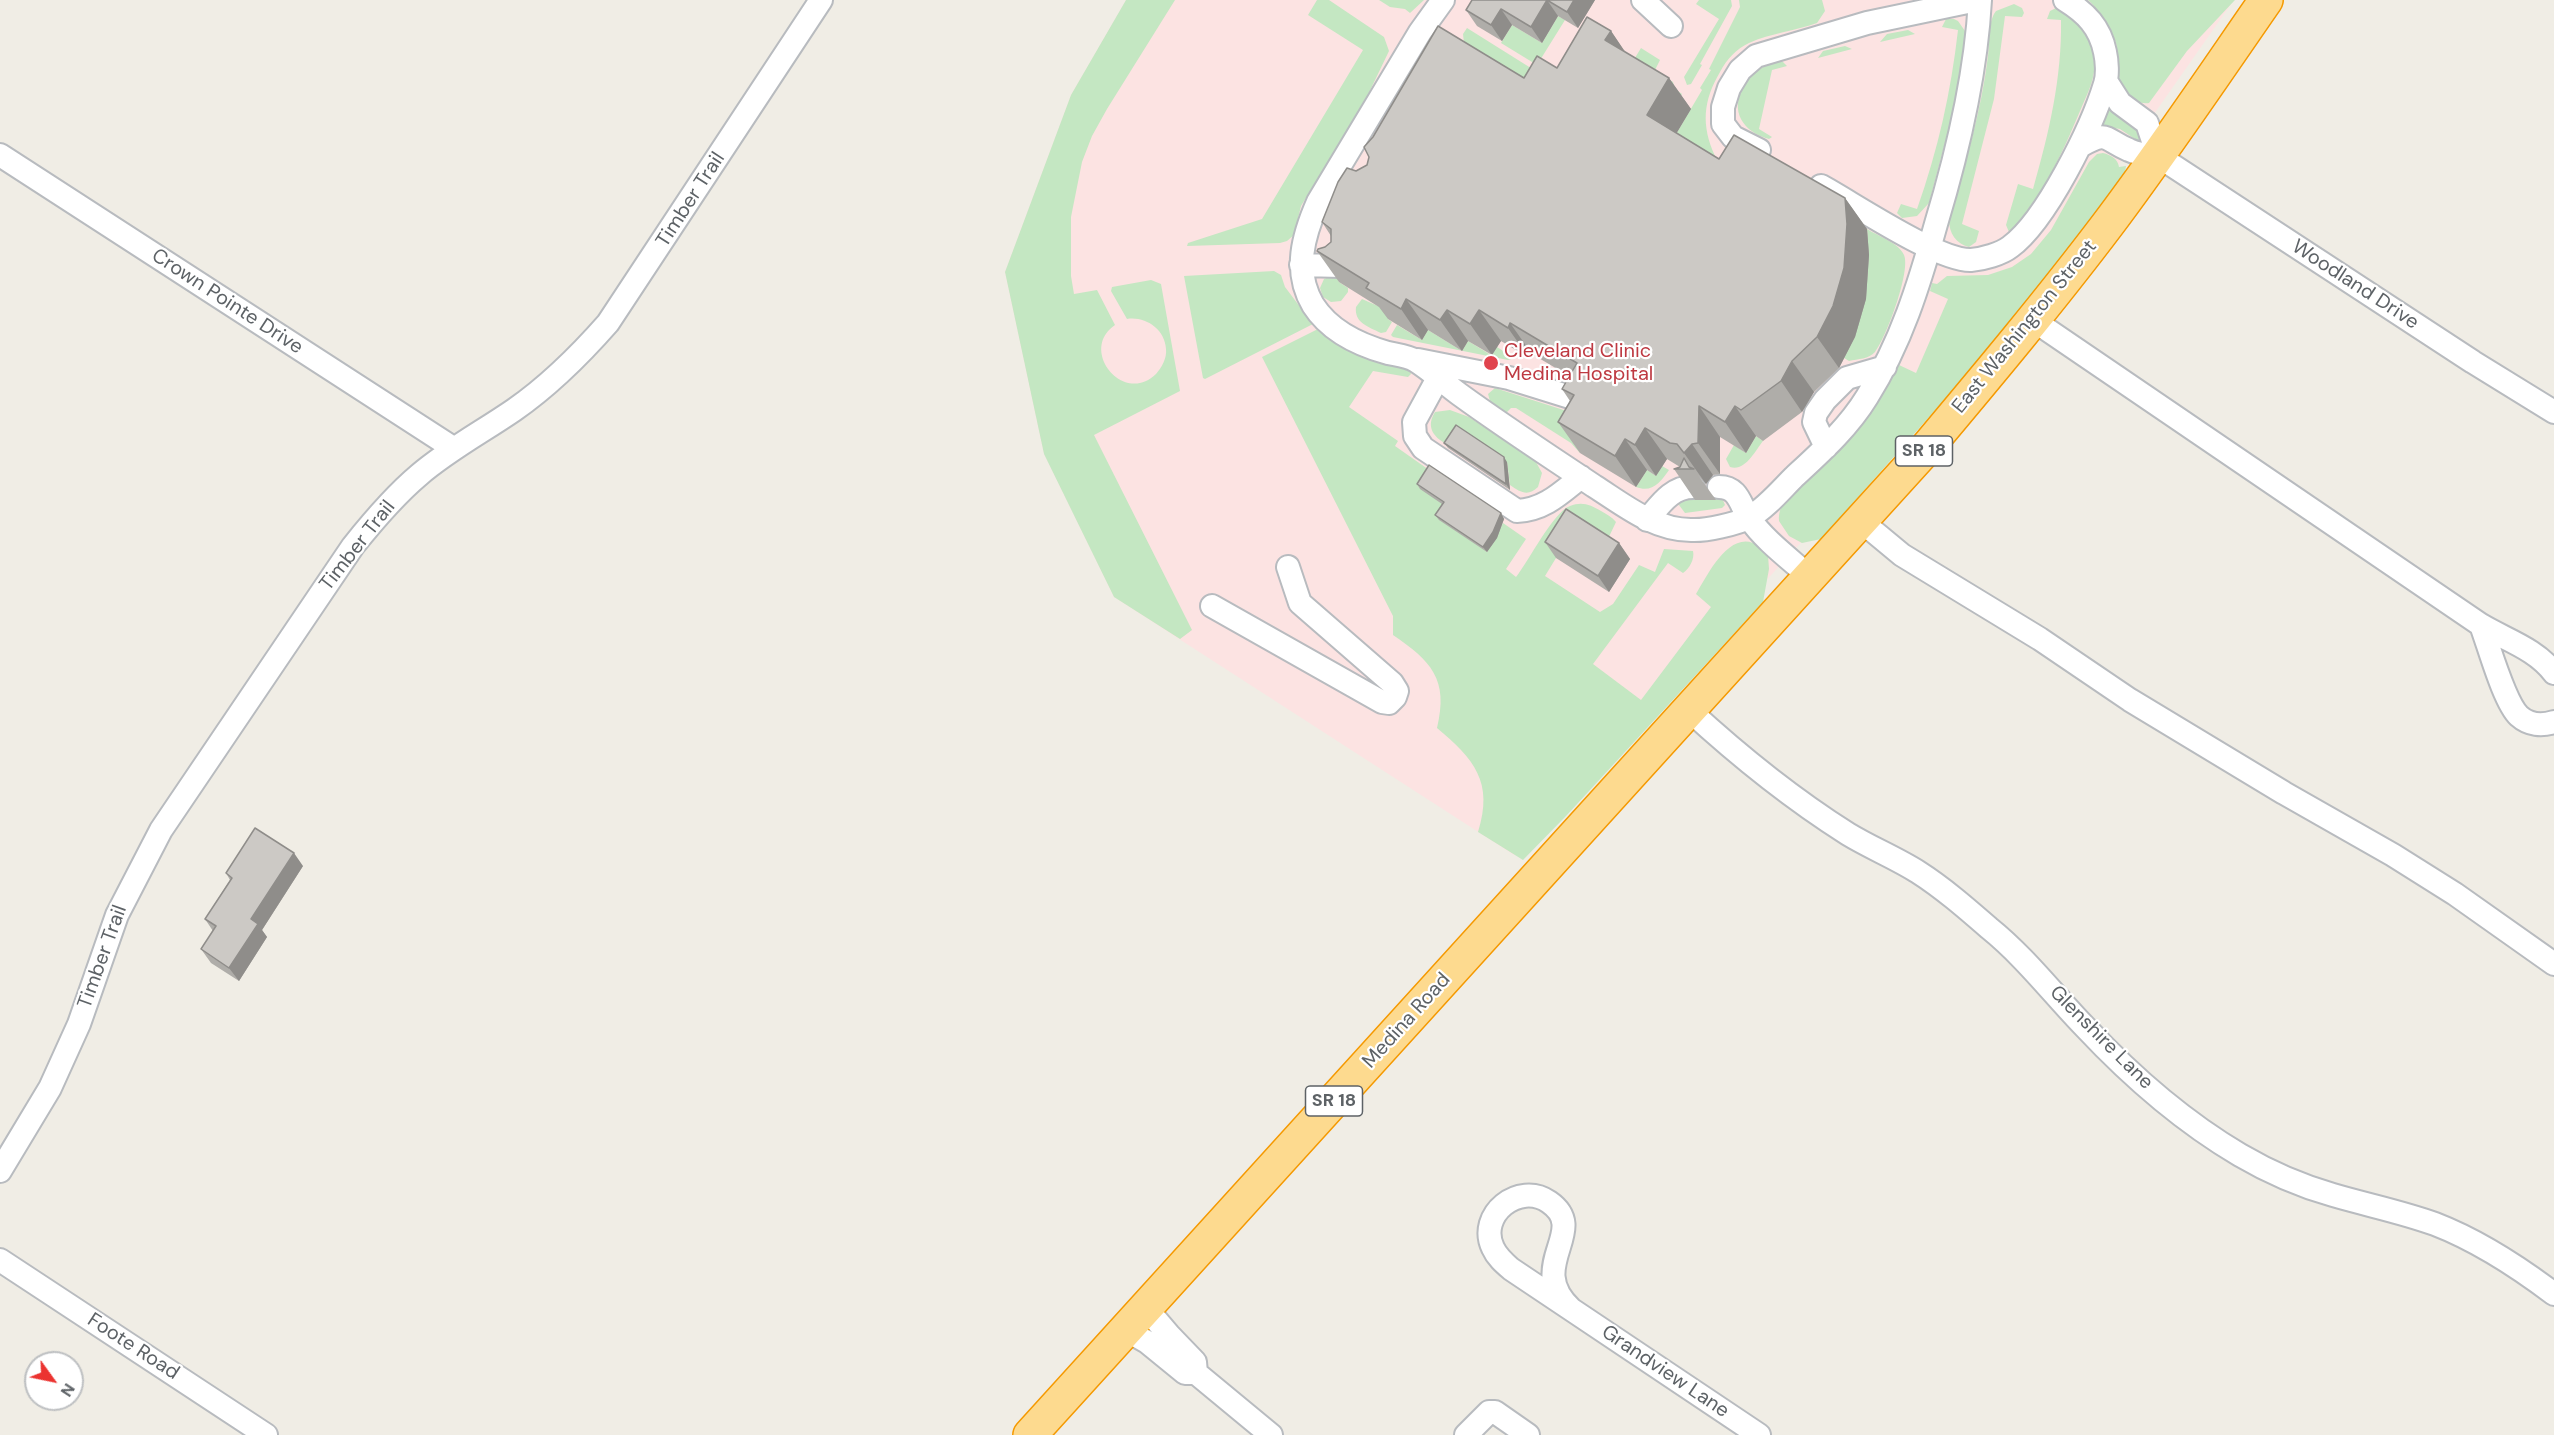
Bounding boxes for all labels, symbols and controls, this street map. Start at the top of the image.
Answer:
street label: Timber Trail [652,148,730,252]
street label: East Washington Street [1948,235,2102,419]
street label: Woodland Drive [2287,235,2423,335]
street label: Crown Pointe Drive [147,244,307,360]
place label: Cleveland Clinic Medina Hospital [1504,340,1653,387]
marker: Cleveland Clinic Medina Hospital [1482,354,1500,372]
road number: SR 18 [1896,436,1952,466]
street label: Timber Trail [315,496,401,596]
street label: Timber Trail [73,902,133,1012]
street label: Medina Road [1358,968,1456,1074]
street label: Glenshire Lane [2044,981,2158,1095]
road number: SR 18 [1306,1086,1362,1116]
street label: Foote Road [83,1309,183,1385]
street label: Grandview Lane [1597,1321,1733,1423]
north arrow [24,1351,84,1411]
text: N [56,1379,80,1401]

